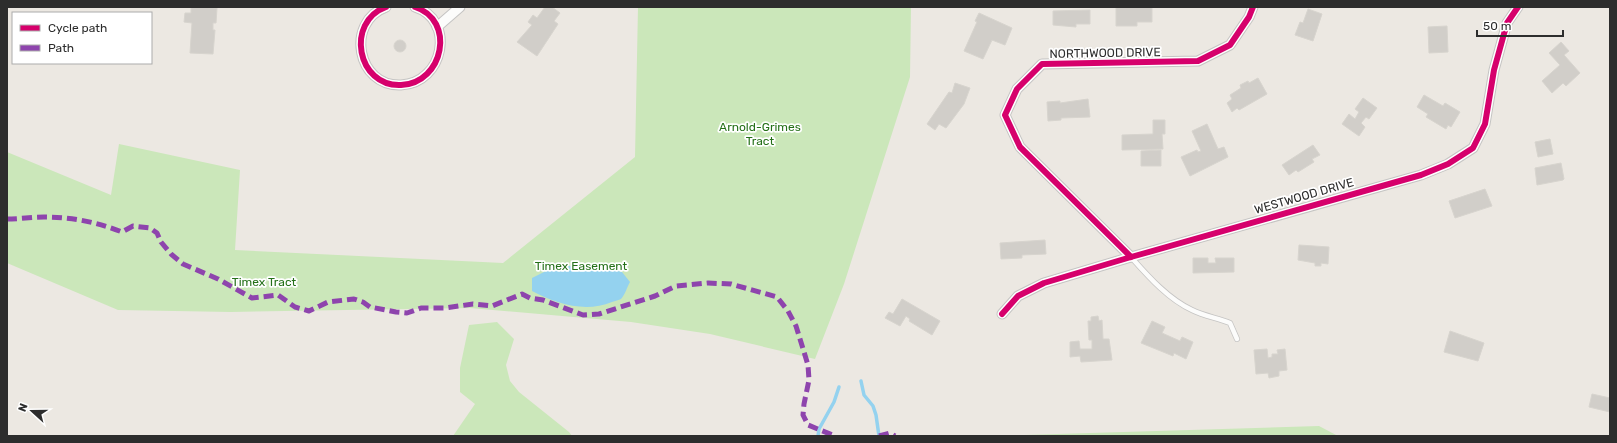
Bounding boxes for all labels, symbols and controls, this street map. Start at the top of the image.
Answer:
legend [12,12,152,64]
scale bar [1477,12,1563,38]
text: 50 m [1483,19,1511,33]
text: Cycle path [48,21,107,35]
text: Path [48,41,74,55]
street label: NORTHWOOD DRIVE [1049,45,1161,61]
park label: Arnold-Grimes Tract [719,120,801,148]
street label: WESTWOOD DRIVE [1253,175,1355,217]
park label: Timex Easement [535,259,628,273]
park label: Timex Tract [232,275,297,289]
north arrow [12,391,52,431]
text: N [16,401,31,414]

